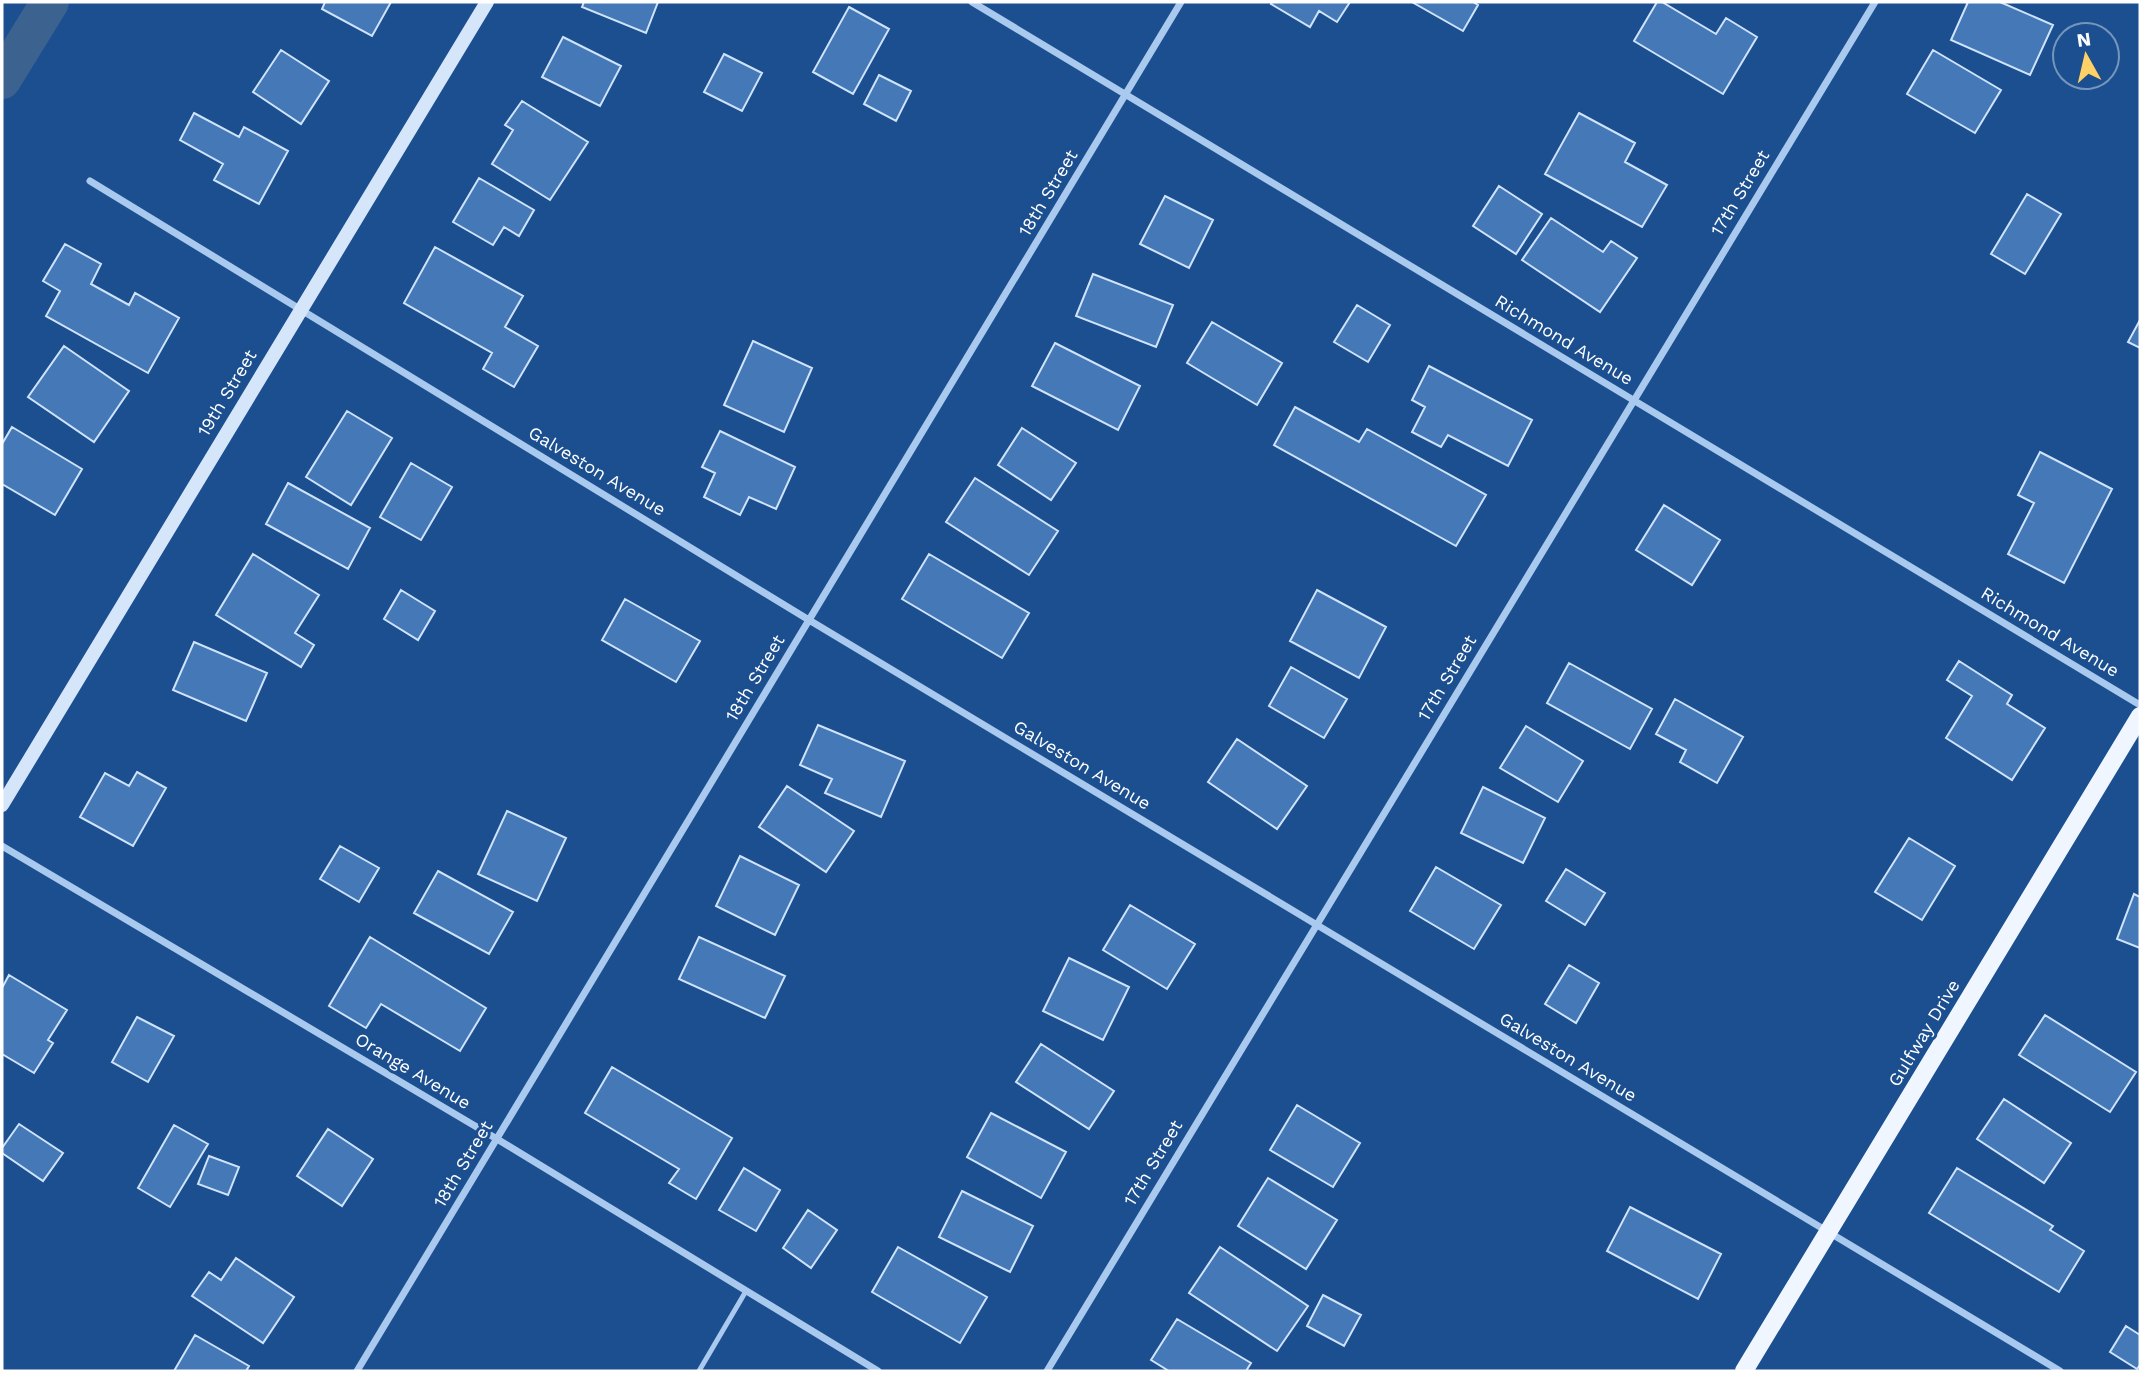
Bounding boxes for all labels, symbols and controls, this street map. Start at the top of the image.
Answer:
north arrow [2051,21,2121,91]
text: N [2075,27,2092,52]
street label: 18th Street [1014,145,1082,240]
street label: 17th Street [1706,146,1774,239]
street label: Richmond Avenue [1491,290,1637,389]
street label: 19th Street [193,345,261,440]
street label: Galveston Avenue [525,421,670,520]
street label: Richmond Avenue [1977,582,2123,681]
street label: 18th Street [721,630,789,725]
street label: 17th Street [1413,631,1481,724]
street label: Galveston Avenue [1010,715,1155,814]
street label: Gulfway Drive [1883,975,1964,1090]
street label: Galveston Avenue [1496,1007,1641,1106]
street label: Orange Avenue [352,1028,475,1113]
street label: 18th Street [429,1116,497,1211]
street label: 17th Street [1119,1116,1187,1209]

